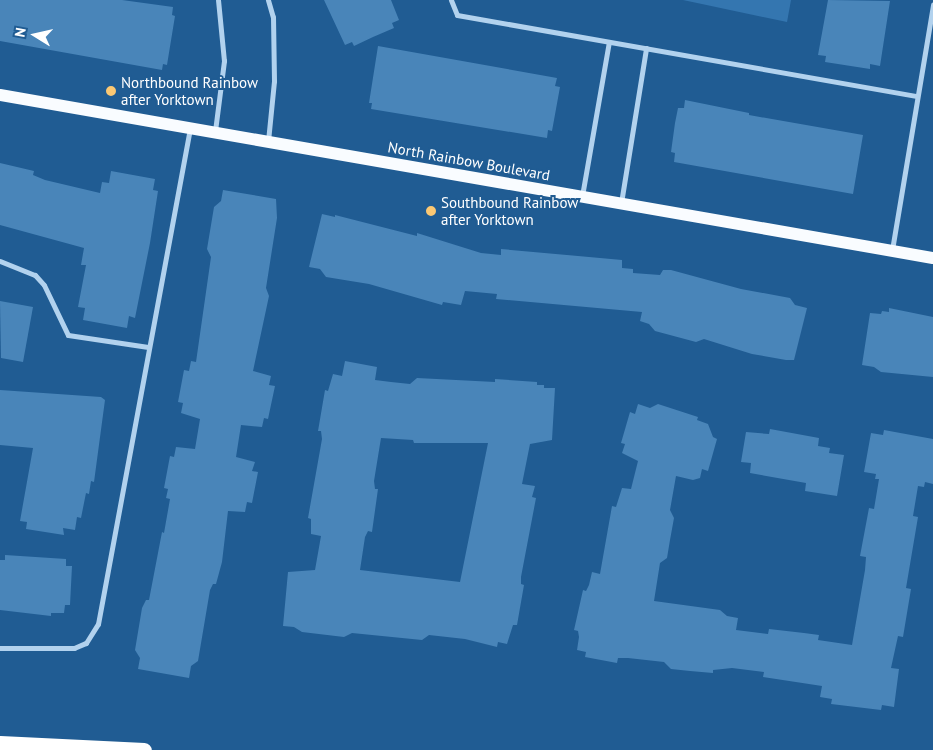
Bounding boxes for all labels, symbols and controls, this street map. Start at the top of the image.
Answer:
north arrow [10,10,60,60]
text: N [11,26,30,38]
place label: Northbound Rainbow after Yorktown [121,73,258,108]
marker: Northbound Rainbow after Yorktown [105,85,117,97]
street label: North Rainbow Boulevard [386,138,552,184]
place label: Southbound Rainbow after Yorktown [441,193,578,228]
marker: Southbound Rainbow after Yorktown [425,205,437,217]

